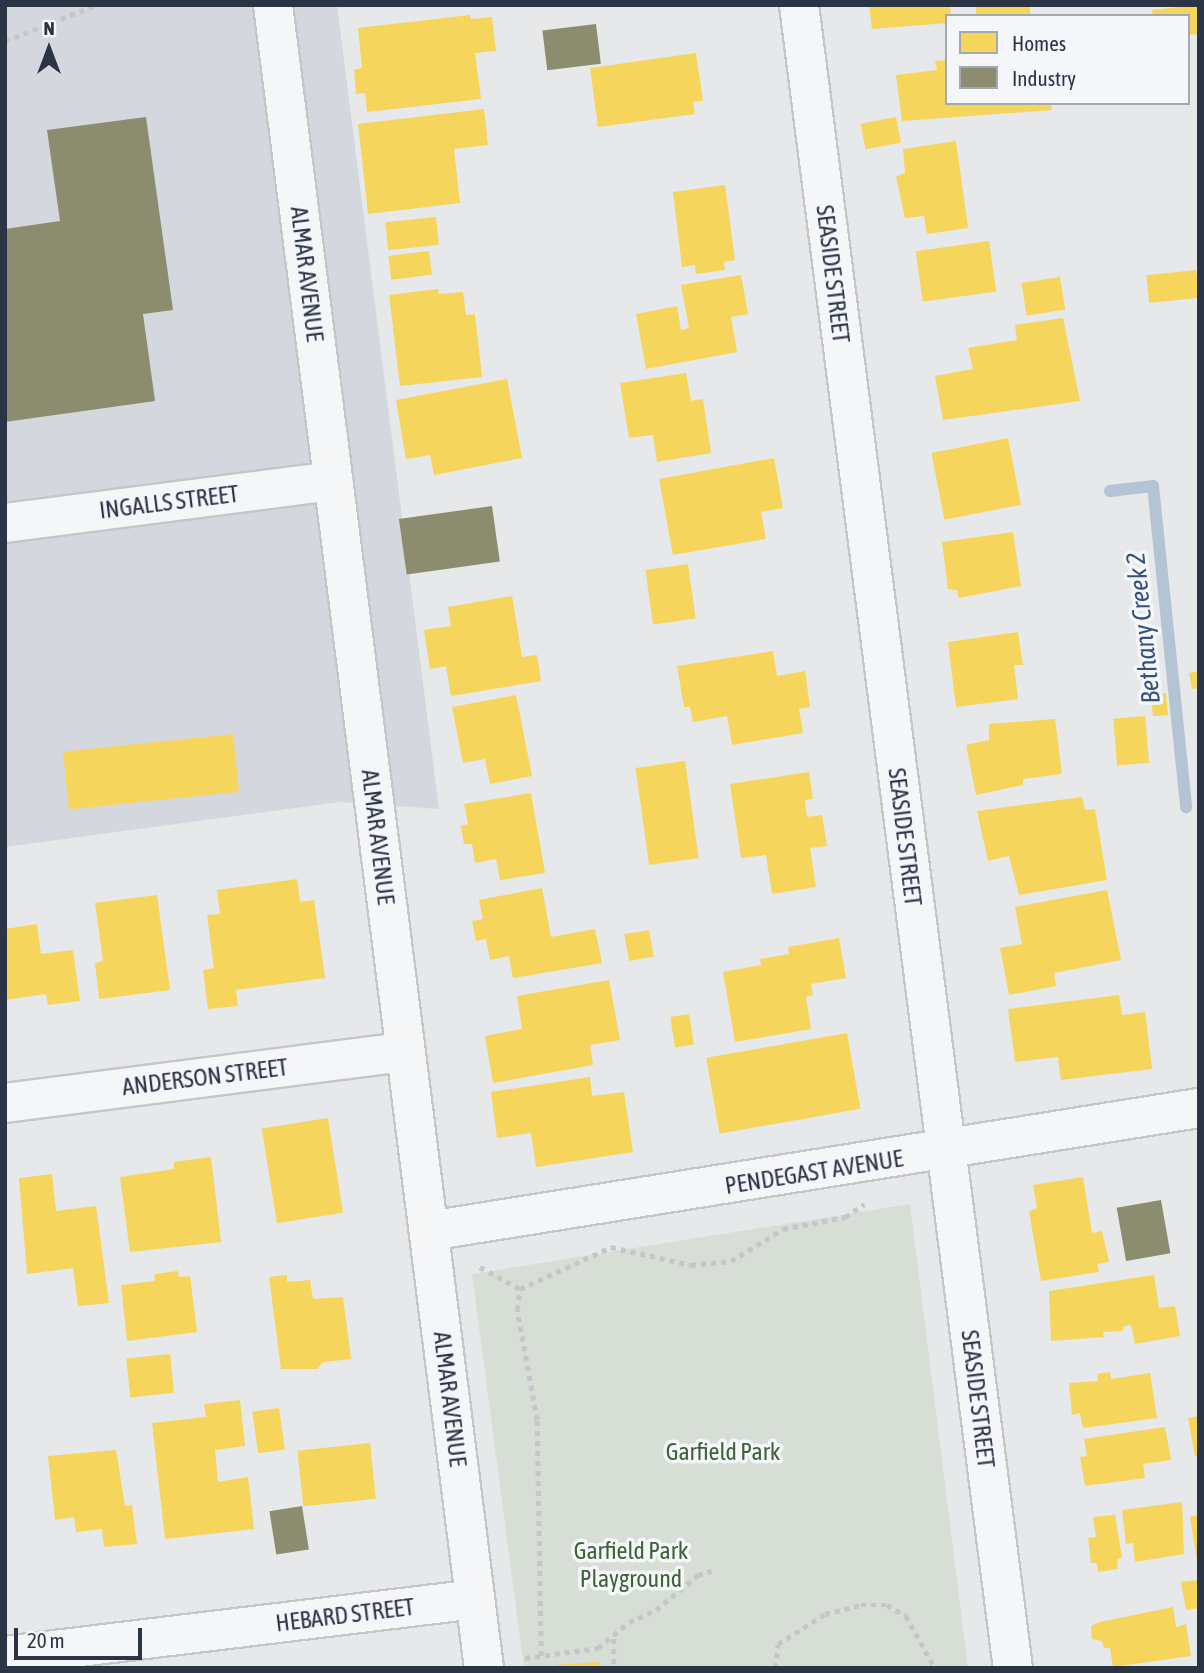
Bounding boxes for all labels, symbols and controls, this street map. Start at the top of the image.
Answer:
north arrow [14,14,84,84]
legend [945,14,1190,105]
text: N [43,17,55,39]
text: Homes [1012,31,1066,55]
text: Industry [1012,66,1076,90]
street label: SEASIDE STREET [810,203,856,345]
street label: ALMAR AVENUE [284,205,330,343]
street label: INGALLS STREET [98,479,240,525]
water label: Bethany Creek 2 [1121,551,1167,705]
street label: SEASIDE STREET [882,766,928,908]
street label: ALMAR AVENUE [355,768,401,906]
street label: ANDERSON STREET [121,1053,289,1101]
street label: PENDEGAST AVENUE [723,1144,905,1200]
street label: SEASIDE STREET [955,1328,1001,1470]
street label: ALMAR AVENUE [427,1330,473,1468]
park label: Garfield Park [666,1438,780,1466]
park label: Garfield Park Playground [574,1537,688,1593]
street label: HEBARD STREET [274,1592,416,1638]
scale bar [18,1614,145,1658]
text: 20 m [27,1628,65,1652]

